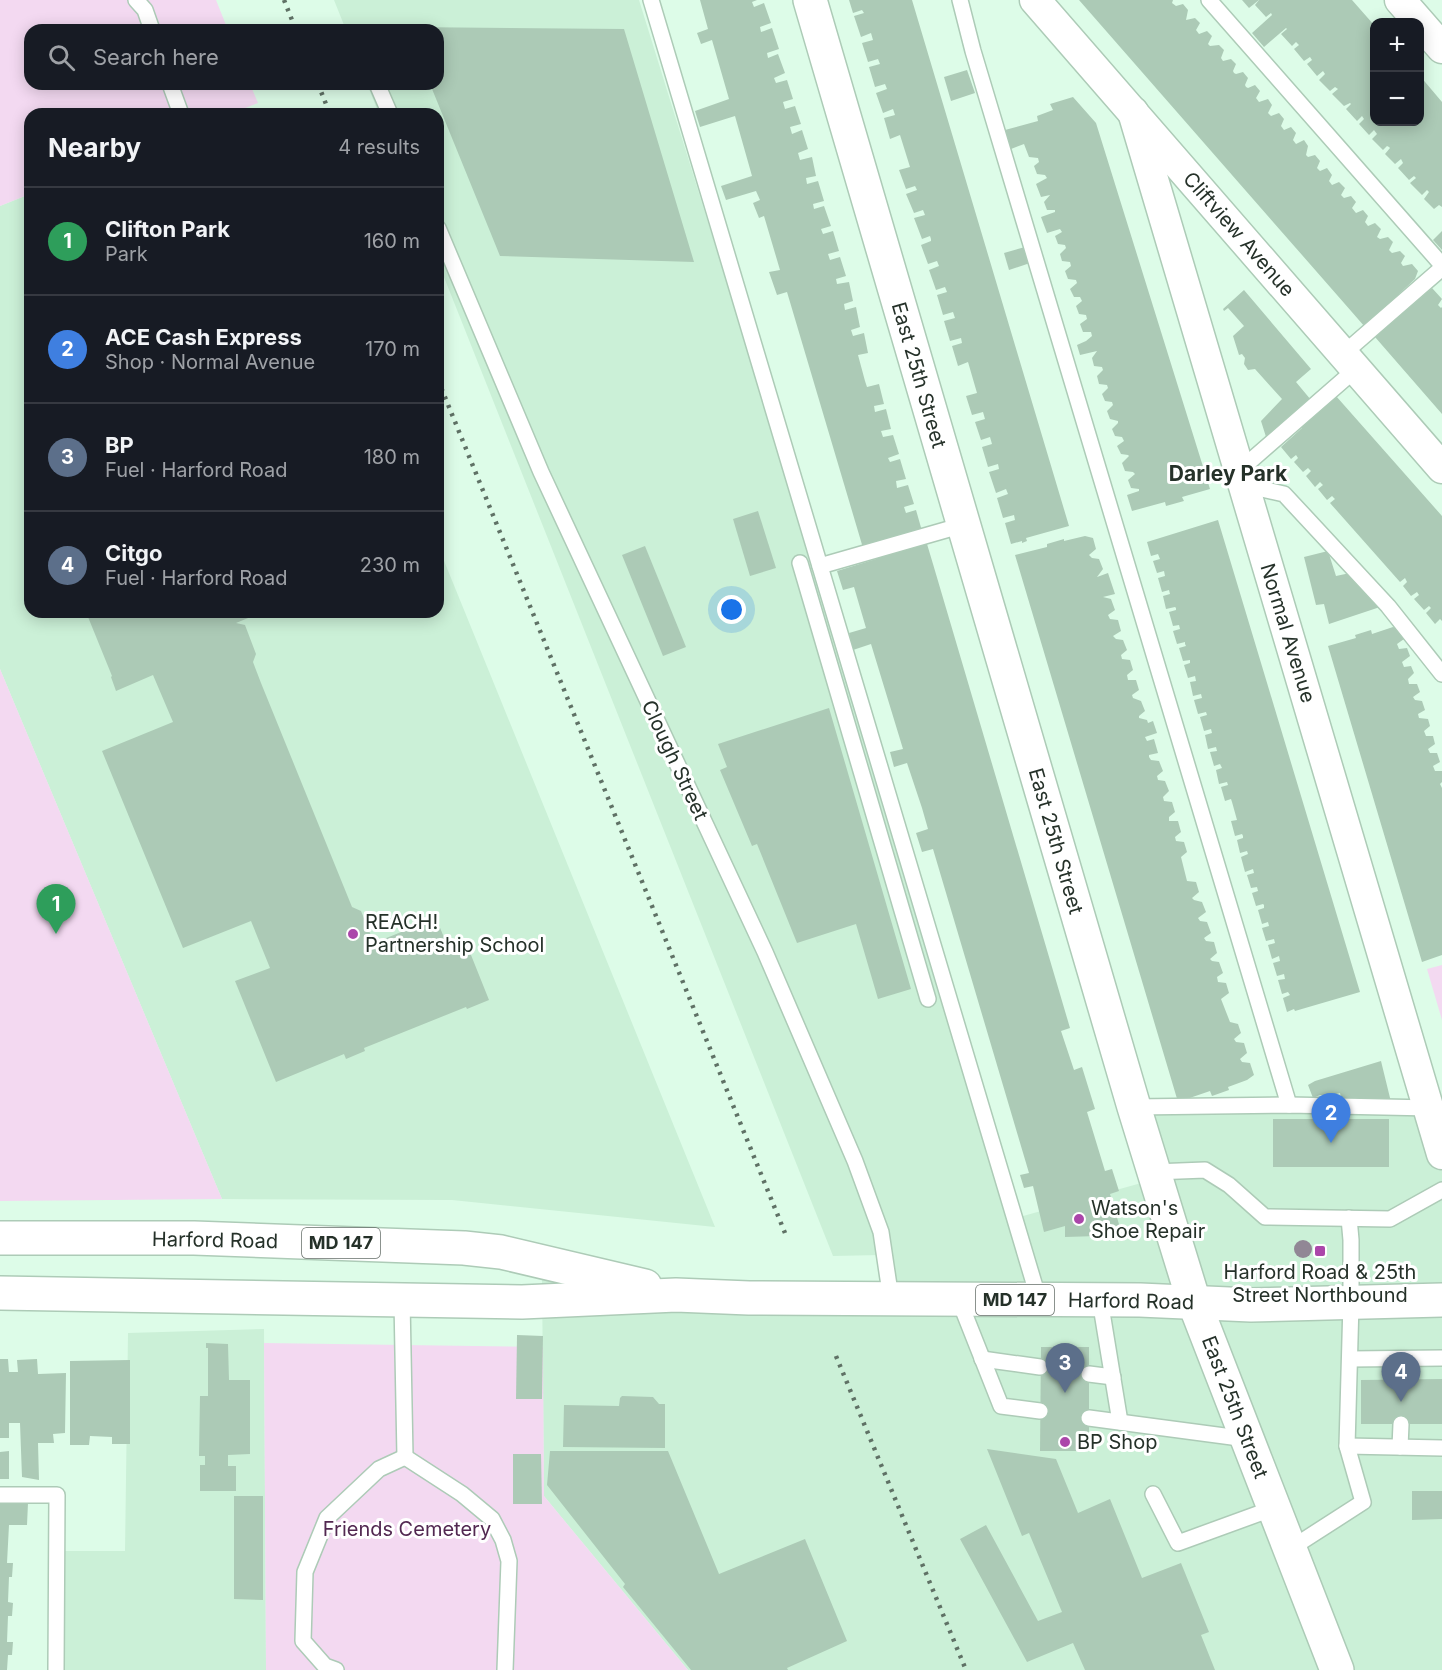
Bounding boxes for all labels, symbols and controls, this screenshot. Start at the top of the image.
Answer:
map controls [1370,18,1424,126]
button: + [1370,18,1424,72]
search box [24,24,444,90]
icon: search [45,41,78,74]
text: Search here [93,44,219,70]
button: − [1370,72,1424,126]
text: Nearby [48,132,141,163]
text: 4 results [338,135,420,159]
street label: Cliftview Avenue [1178,167,1300,301]
text: Clifton Park [105,216,230,242]
text: 1 [63,229,72,253]
text: 160 m [364,229,420,253]
text: Park [105,242,148,266]
street label: East 25th Street [887,299,951,451]
text: ACE Cash Express [105,324,302,350]
text: 2 [61,337,74,361]
text: 170 m [365,337,420,361]
text: Shop · Normal Avenue [105,350,315,374]
text: BP [105,432,134,458]
text: 3 [61,445,74,469]
text: 180 m [364,445,420,469]
text: Fuel · Harford Road [105,458,288,482]
district label: Darley Park [1169,461,1288,486]
text: Citgo [105,540,162,566]
text: 4 [61,553,74,577]
text: 230 m [360,553,420,577]
street label: Normal Avenue [1255,560,1321,706]
text: Fuel · Harford Road [105,566,288,590]
your location [717,595,746,624]
street label: Clough Street [637,696,713,824]
street label: East 25th Street [1024,765,1088,917]
pin: 1 [36,884,76,934]
place label: REACH! Partnership School [365,910,544,957]
marker: REACH! Partnership School [346,927,360,941]
pin: 2 [1312,1094,1350,1143]
place label: Watson's Shoe Repair [1091,1196,1206,1243]
marker: Watson's Shoe Repair [1072,1212,1086,1226]
street label: Harford Road [152,1227,278,1253]
road number: MD 147 [302,1228,380,1258]
marker: Harford Road & 25th Street Northbound [1313,1244,1327,1258]
place label: Harford Road & 25th Street Northbound [1224,1260,1416,1307]
road number: MD 147 [976,1285,1054,1315]
street label: Harford Road [1068,1288,1194,1314]
street label: East 25th Street [1197,1332,1273,1482]
pin: 3 [1046,1344,1084,1393]
pin: 4 [1382,1352,1420,1402]
place label: BP Shop [1077,1430,1157,1454]
marker: BP Shop [1058,1435,1072,1449]
park label: Friends Cemetery [323,1517,491,1541]

